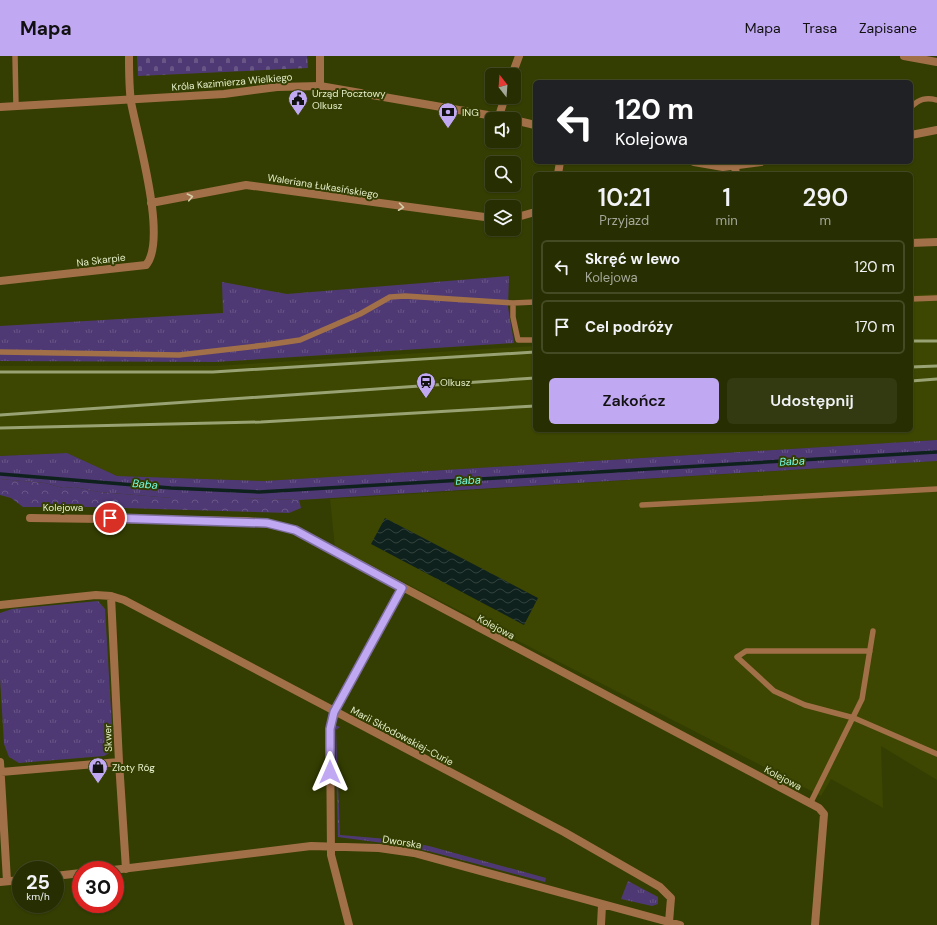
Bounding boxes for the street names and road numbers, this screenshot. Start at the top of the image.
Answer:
street label: Króla Kazimierza Wielkiego [171,70,293,94]
street label: Waleriana Łukasińskiego [267,171,379,201]
street label: Na Skarpie [76,251,127,269]
street label: Kolejowa [43,501,83,514]
street label: Kolejowa [475,612,517,642]
street label: Marii Skłodowskiej-Curie [348,703,456,769]
street label: Skwer [101,724,115,752]
street label: Kolejowa [762,763,804,793]
street label: Dworska [382,832,422,852]

